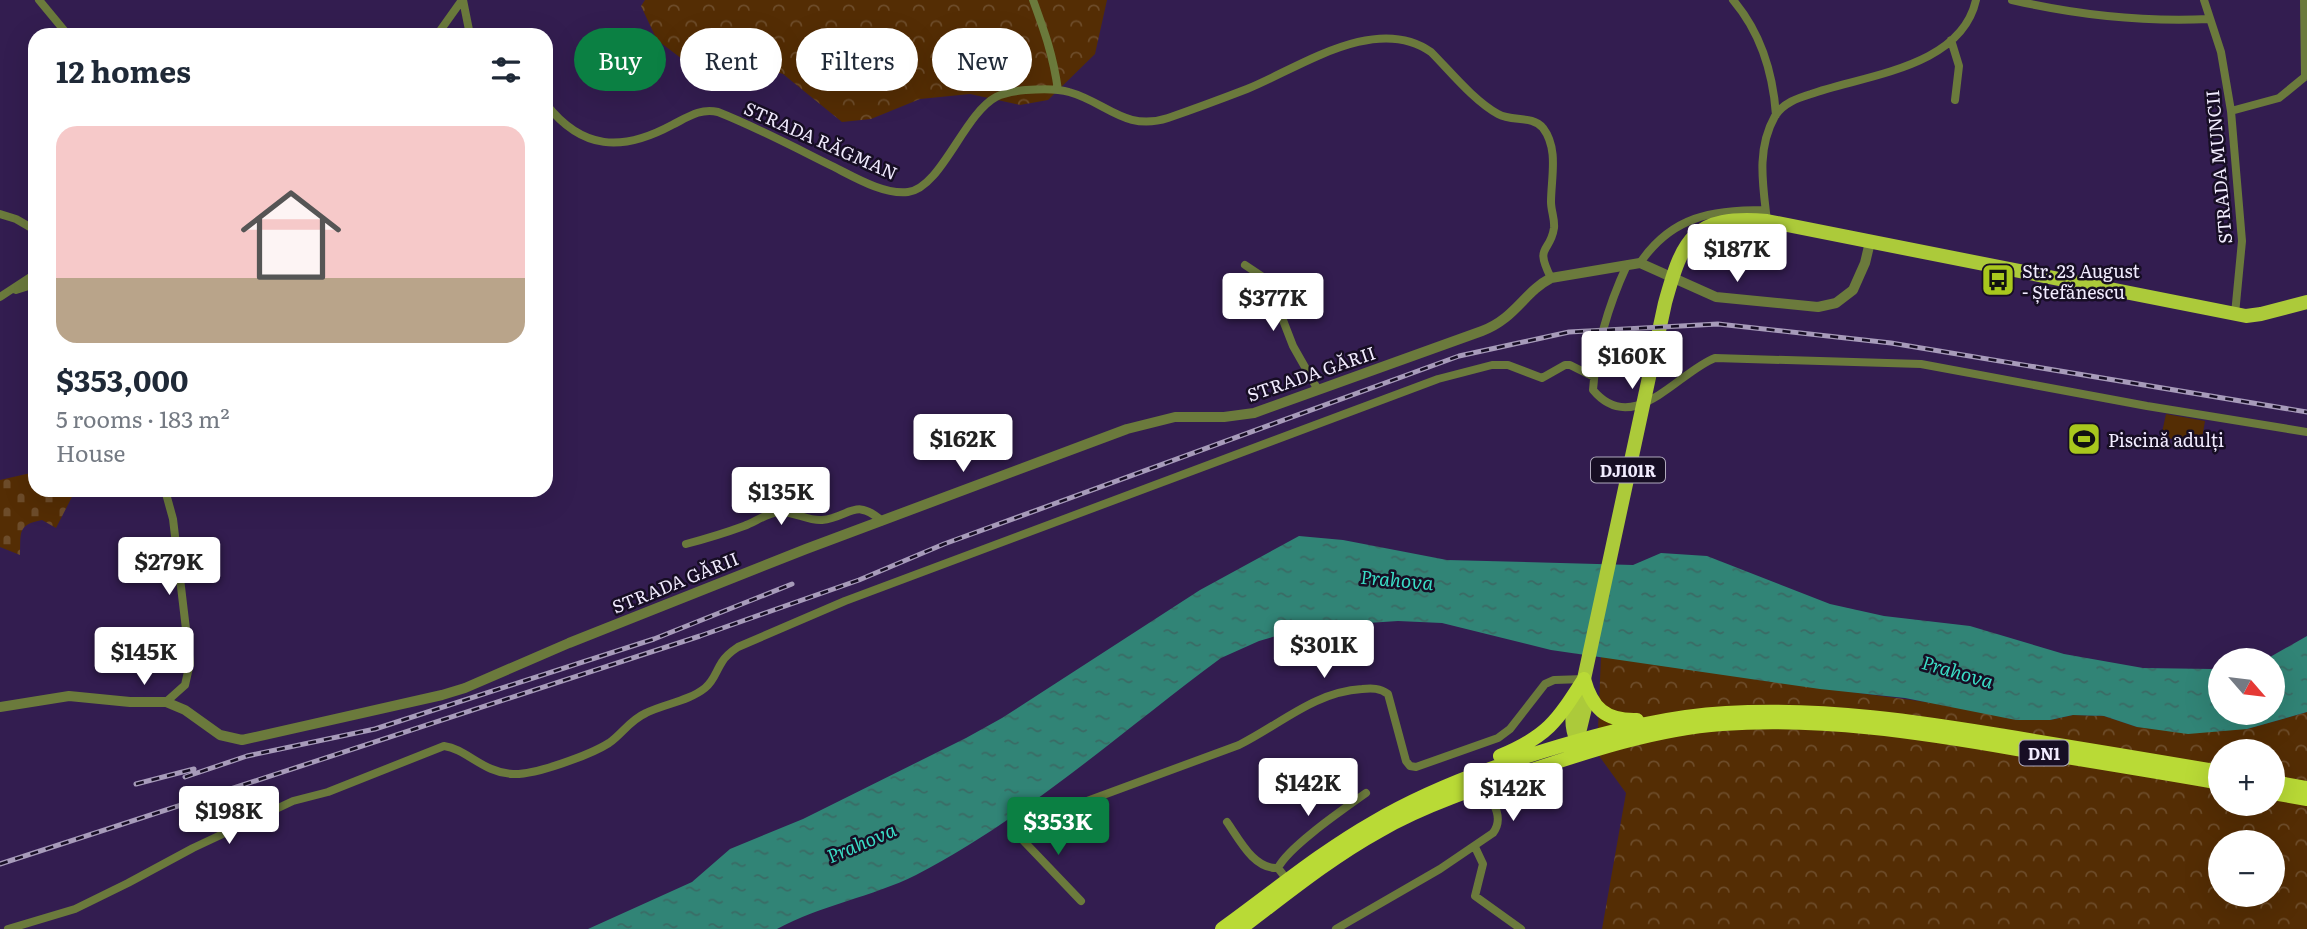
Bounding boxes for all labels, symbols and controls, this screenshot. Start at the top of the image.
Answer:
chip: Buy [574,28,666,91]
chip: Rent [680,28,782,91]
chip: Filters [796,28,918,91]
chip: New [932,28,1032,91]
text: 12 homes [56,48,191,92]
icon: filters [487,51,525,89]
street label: STRADA MUNCII [2198,89,2238,245]
street label: STRADA RĂGMAN [740,94,902,186]
icon: home [228,172,354,298]
pin: $187K [1688,224,1786,284]
text: $187K [1704,230,1770,264]
place label: Str. 23 August - Ștefănescu [2022,257,2141,305]
bus stop icon: Str. 23 August - Ștefănescu [1979,261,2017,299]
pin: $377K [1224,274,1322,333]
text: $377K [1238,279,1308,313]
pin: $160K [1583,332,1681,391]
text: $160K [1598,337,1666,371]
street label: STRADA GĂRII [1243,338,1379,408]
text: $353,000 [56,357,188,401]
text: 5 rooms · 183 m² [56,401,230,435]
pin: $162K [914,414,1012,474]
text: $162K [929,420,997,454]
sports icon: Piscină adulți [2065,420,2103,458]
place label: Piscină adulți [2108,426,2224,453]
text: House [56,435,125,469]
road number: DJ101R [1591,457,1665,482]
pin: $135K [732,468,830,527]
text: $135K [748,473,814,507]
pin: $279K [120,538,218,597]
text: $279K [134,543,204,577]
street label: STRADA GĂRII [608,544,742,620]
water label: Prahova [1359,562,1435,596]
pin: $301K [1275,620,1373,680]
text: $301K [1290,626,1358,660]
pin: $145K [95,628,193,687]
text: $145K [111,633,177,667]
water label: Prahova [1919,647,1997,695]
north arrow [2208,648,2286,724]
map controls [2208,648,2285,907]
button: + [2208,739,2285,816]
road number: DN1 [2020,740,2068,766]
pin: $142K [1259,758,1357,818]
text: $142K [1275,764,1341,798]
pin: $142K [1464,764,1562,823]
text: $142K [1480,769,1546,803]
pin: $198K [180,786,278,846]
text: $198K [195,792,263,826]
pin: $353K [1009,798,1107,857]
text: $353K [1023,803,1093,837]
water label: Prahova [822,815,900,869]
button: − [2208,830,2285,907]

